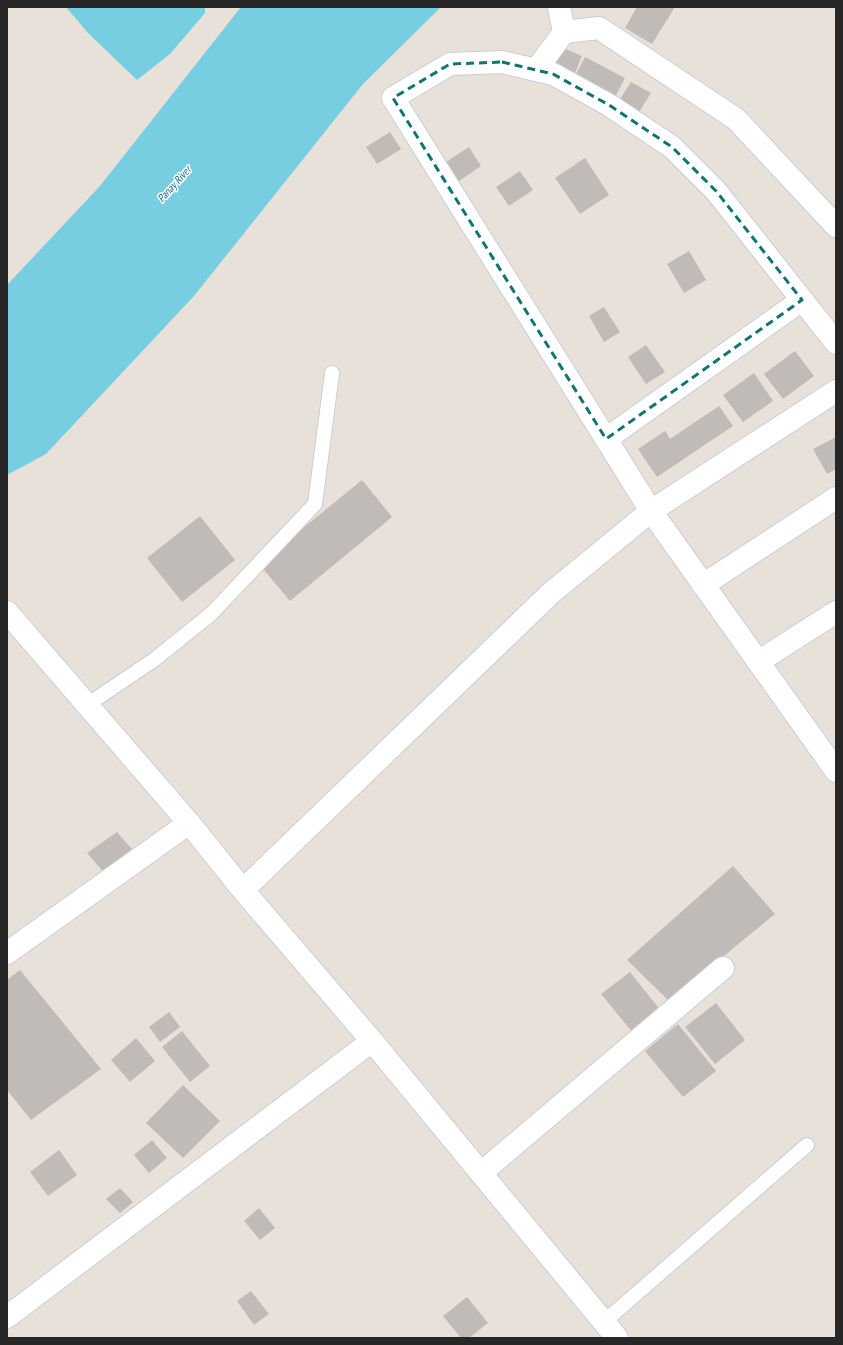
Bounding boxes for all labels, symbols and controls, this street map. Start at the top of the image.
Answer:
water label: Panay River [154,162,195,205]

